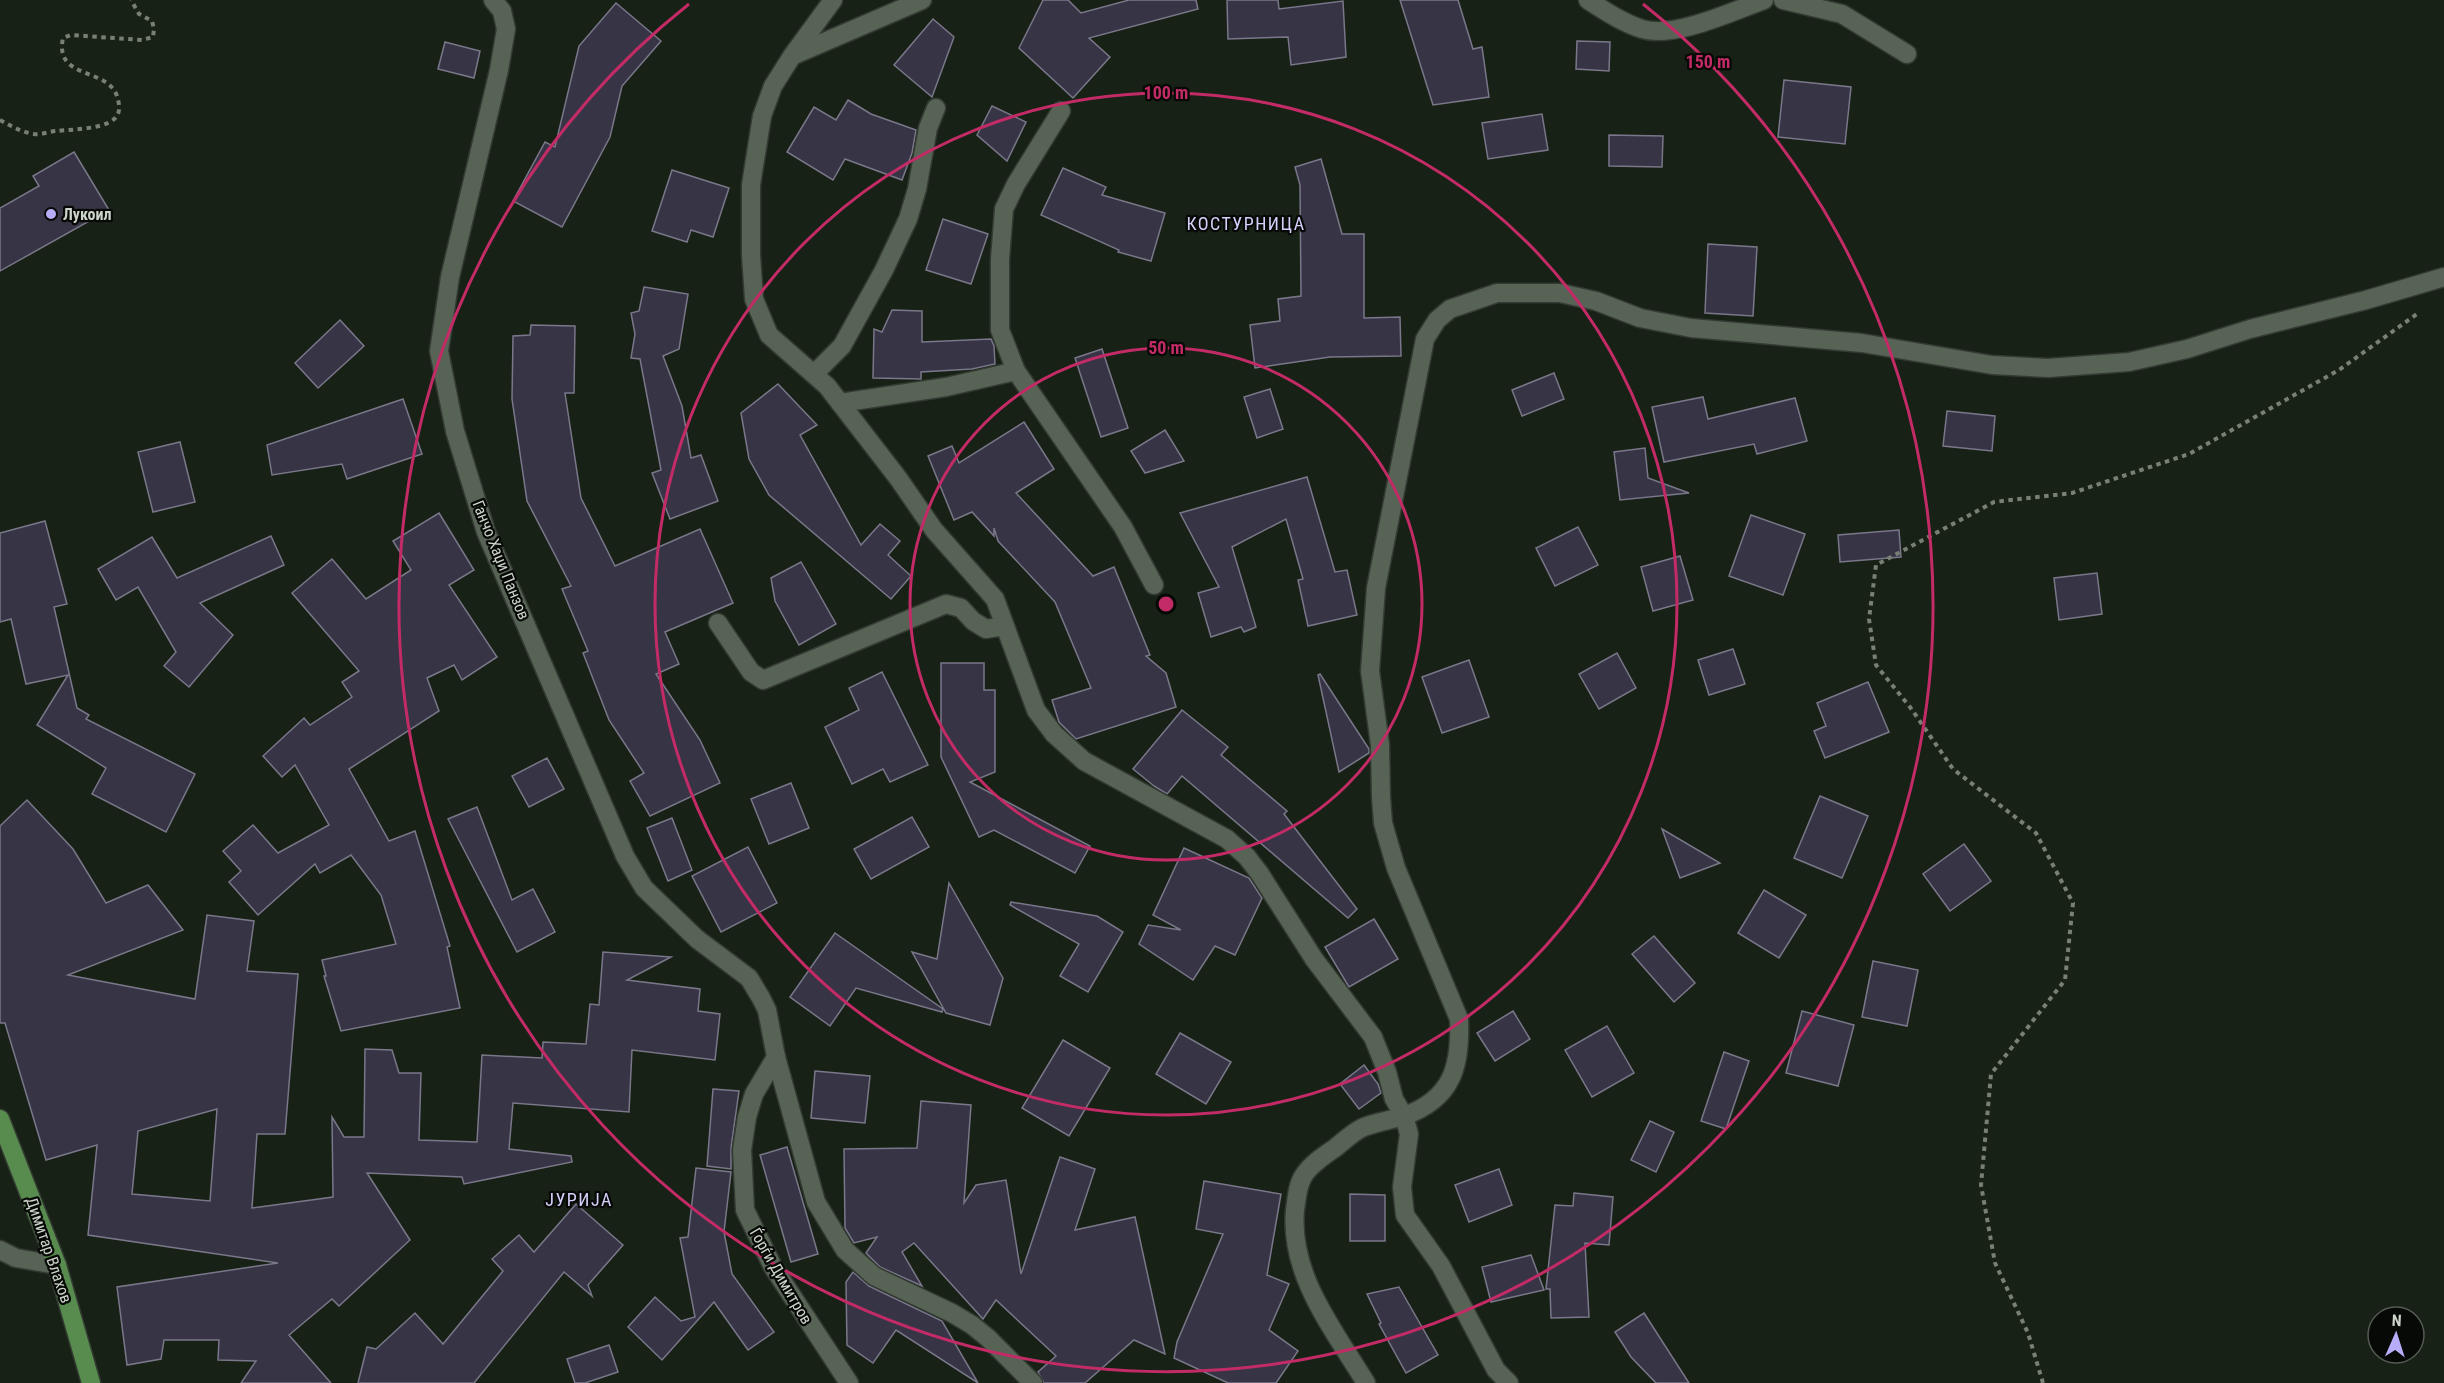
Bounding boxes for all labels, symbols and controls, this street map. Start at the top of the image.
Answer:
text: 150 m [1686,51,1730,72]
text: 100 m [1144,82,1188,103]
place label: Лукоил [63,205,112,224]
marker: Лукоил [44,207,58,221]
district label: КОСТУРНИЦА [1186,213,1306,234]
text: 50 m [1148,337,1184,358]
street label: Ганчо Хаџи Панзов [468,498,534,622]
centre of rings [1156,594,1176,614]
district label: ЈУРИЈА [545,1189,613,1210]
street label: Димитар Влахов [22,1195,76,1305]
street label: Ѓорѓи Димитров [746,1224,816,1328]
north arrow [2366,1305,2426,1365]
text: N [2391,1311,2402,1330]

